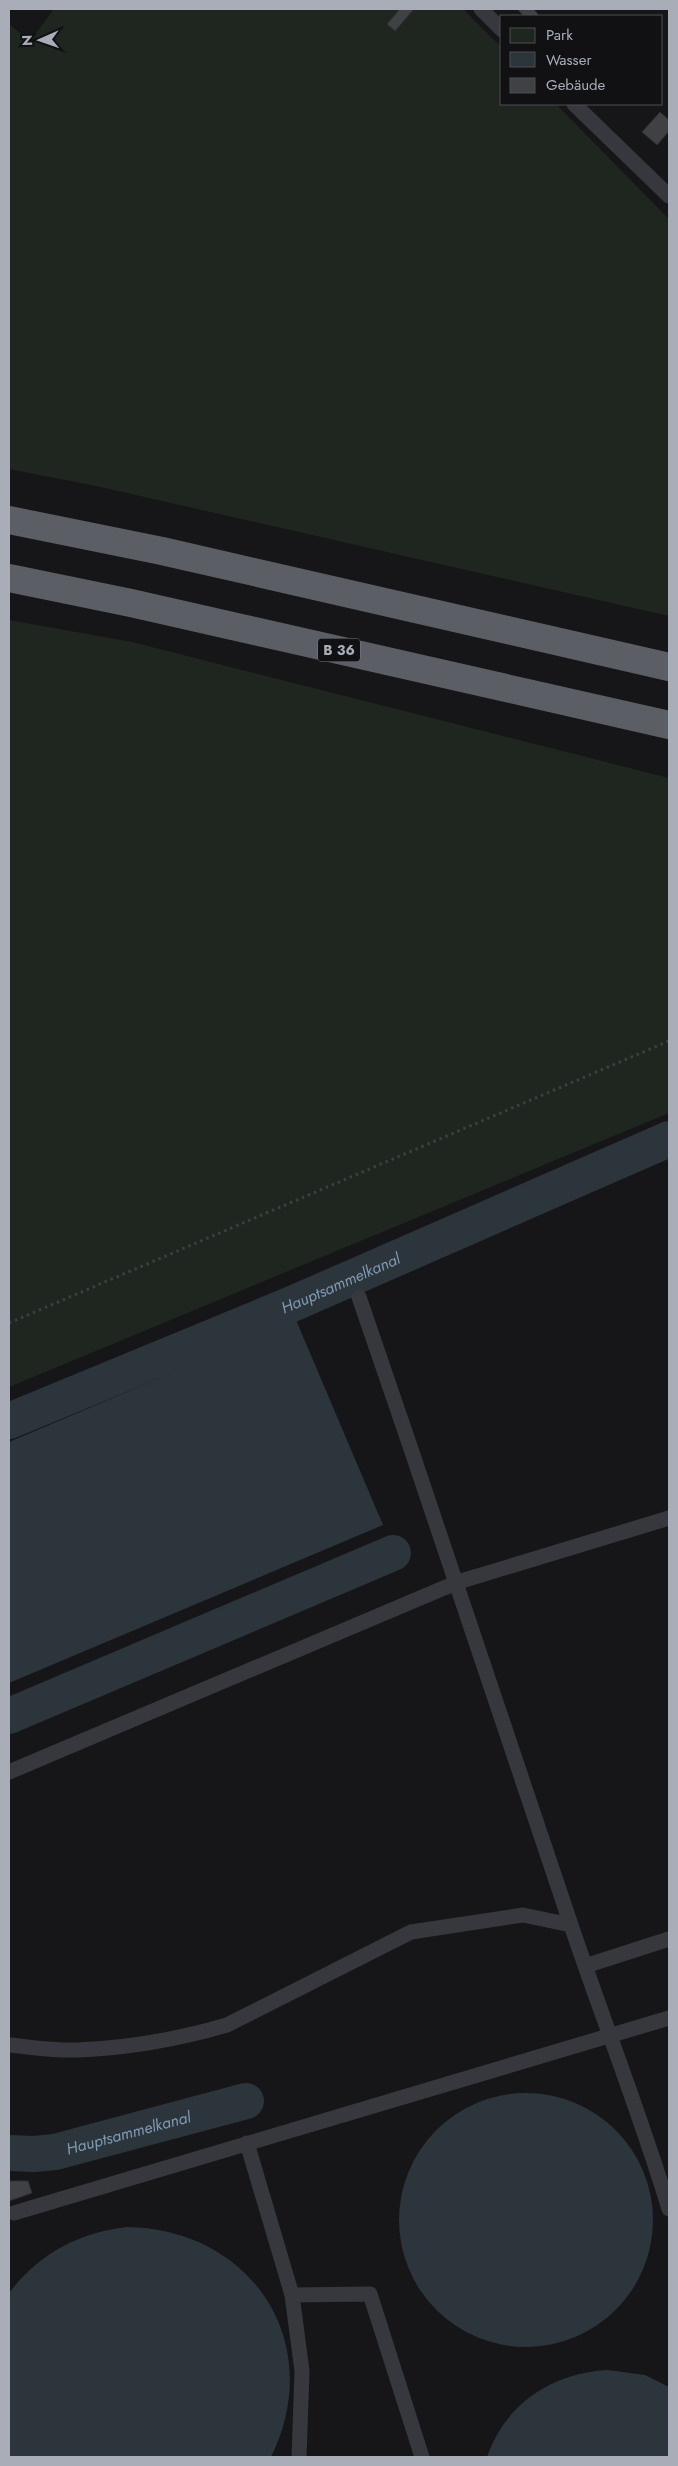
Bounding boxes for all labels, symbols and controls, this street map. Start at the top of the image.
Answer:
north arrow [15,15,65,65]
legend [500,15,663,105]
text: Park [546,24,573,46]
text: N [17,35,37,46]
text: Wasser [546,49,592,71]
text: Gebäude [546,74,606,96]
road number: B 36 [318,638,360,662]
water label: Hauptsammelkanal [277,1247,405,1319]
water label: Hauptsammelkanal [64,2105,195,2161]

